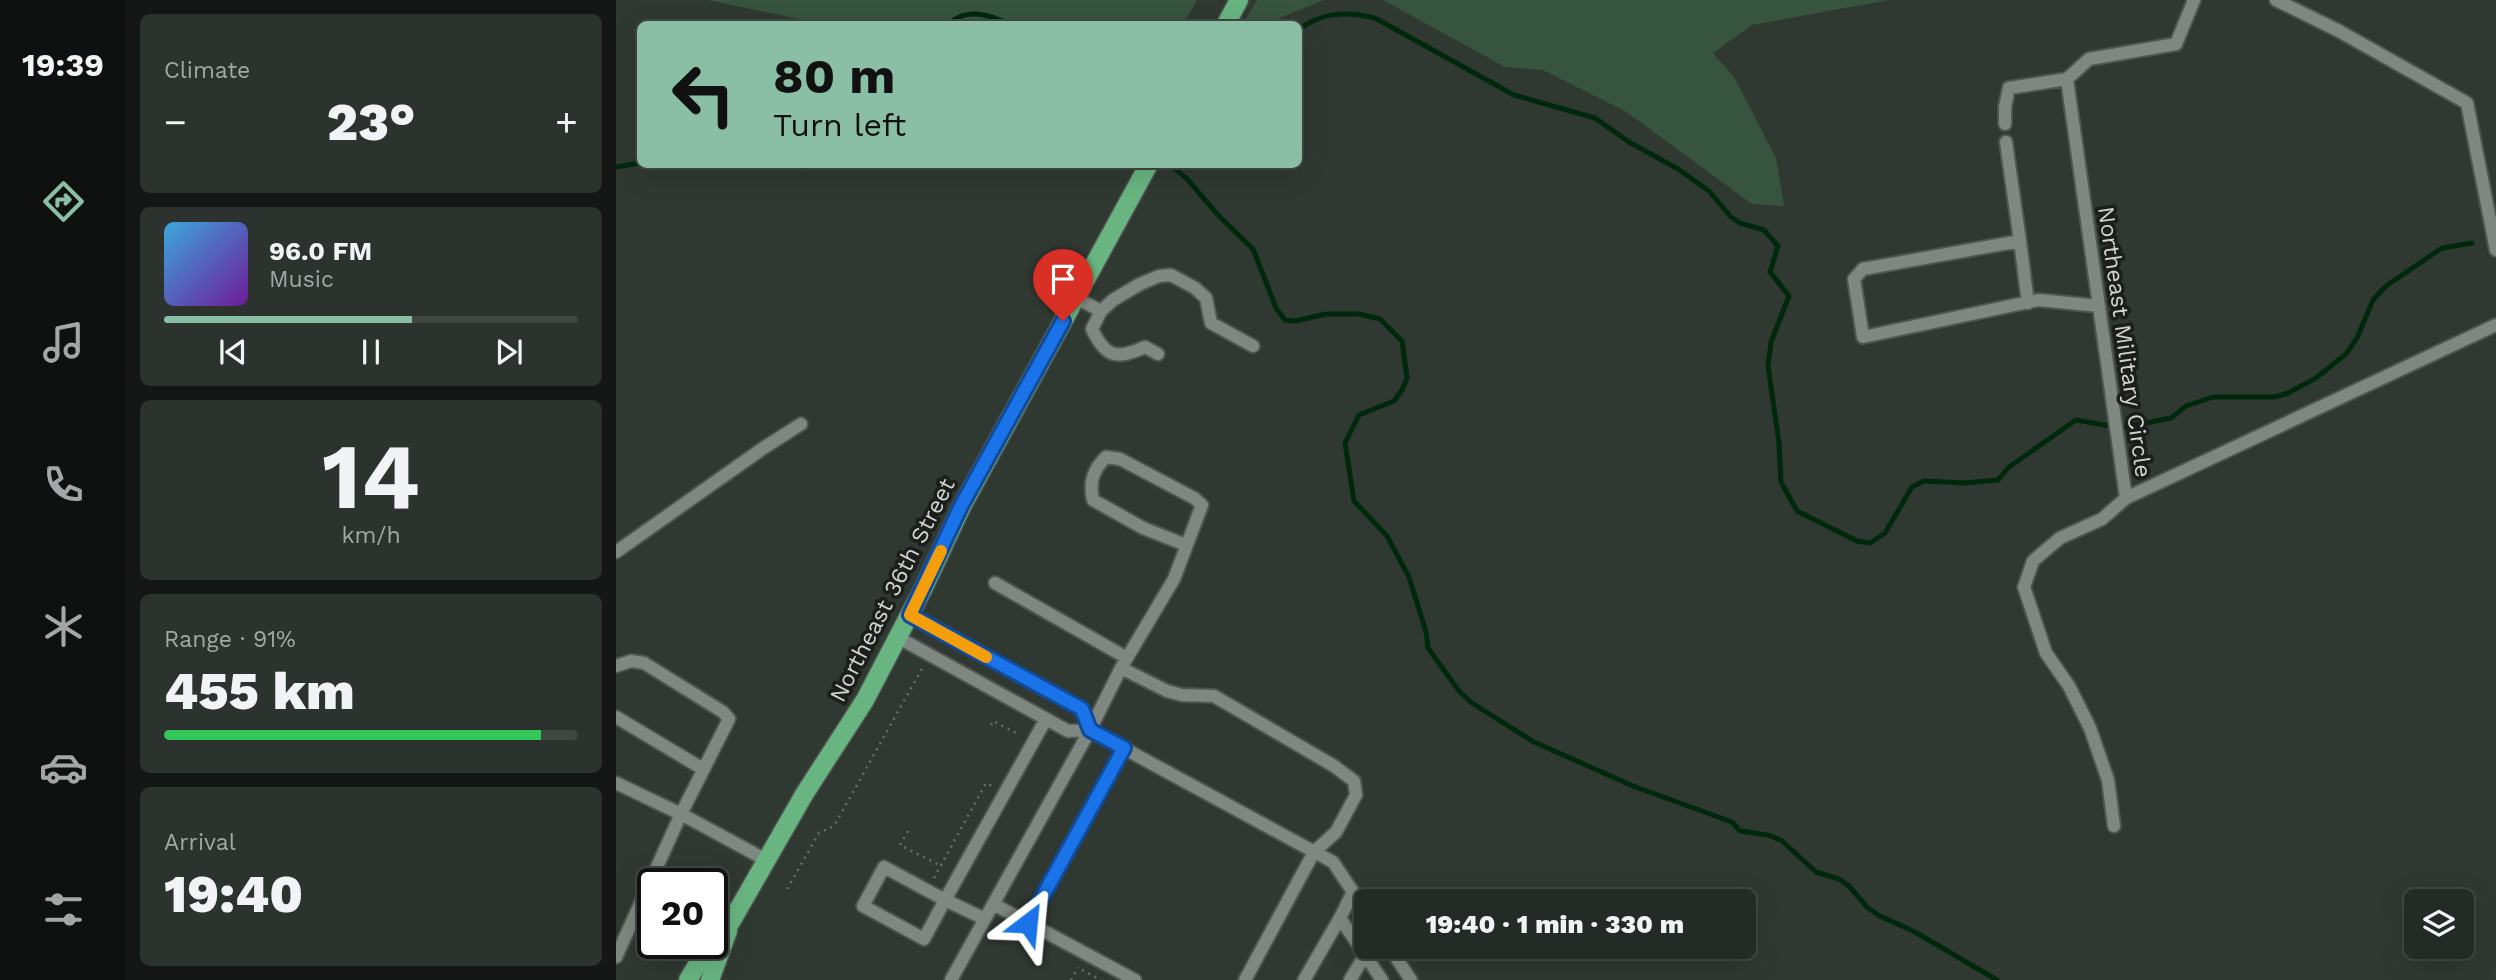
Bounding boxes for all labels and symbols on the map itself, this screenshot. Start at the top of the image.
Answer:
street label: Northeast Military Circle [2092,205,2157,479]
pin [1033,249,1093,321]
street label: Northeast 36th Street [824,474,961,707]
speed limit sign: 20 [637,868,728,959]
position arrow [991,886,1065,960]

